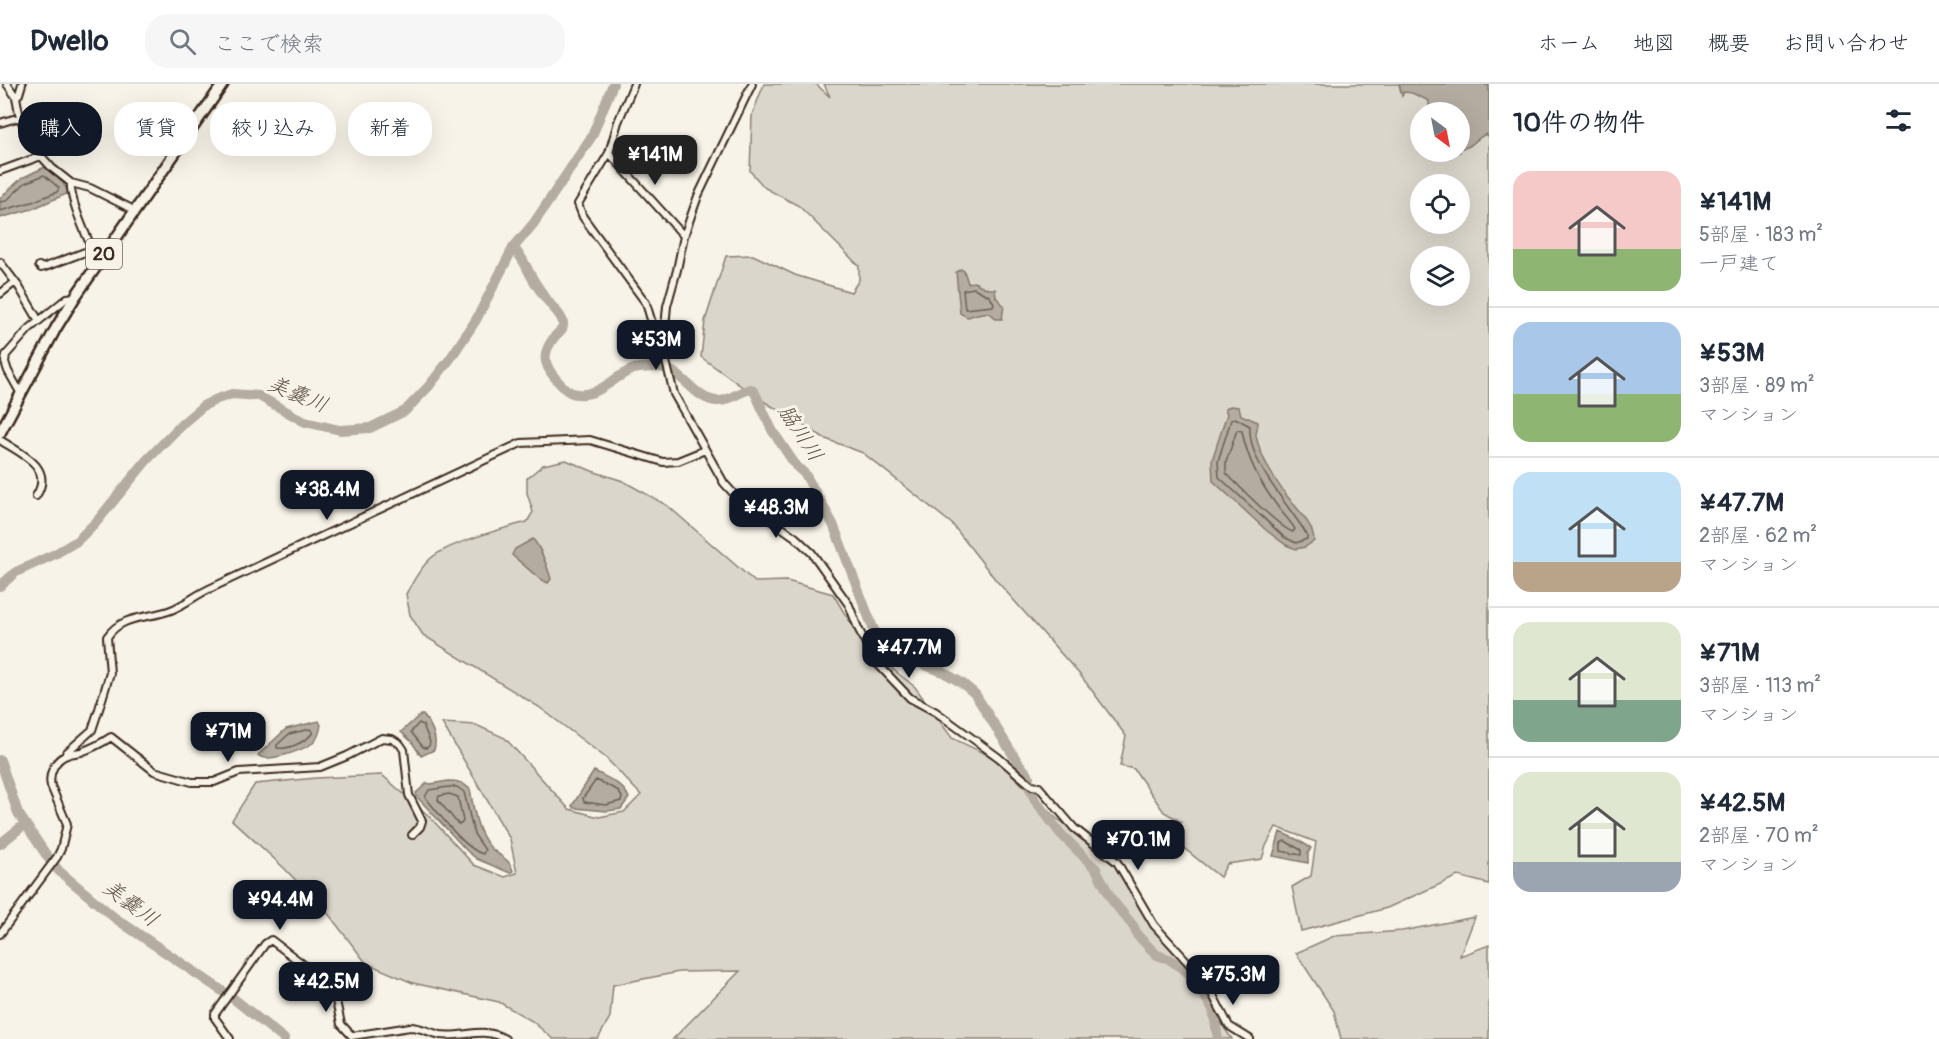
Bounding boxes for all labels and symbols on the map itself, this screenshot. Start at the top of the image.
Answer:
north arrow [1410,102,1470,162]
pin: ¥141M [613,135,697,186]
road number: 20 [86,239,122,269]
pin: ¥53M [620,320,692,371]
water label: 美嚢川 [264,370,332,419]
water label: 脇川川 [772,400,829,467]
pin: ¥38.4M [278,470,376,521]
pin: ¥48.3M [727,488,825,539]
pin: ¥47.7M [860,628,958,679]
pin: ¥71M [192,712,264,763]
pin: ¥70.1M [1089,820,1187,871]
water label: 美嚢川 [97,874,164,933]
pin: ¥94.4M [231,880,329,931]
pin: ¥75.3M [1184,955,1282,1006]
pin: ¥42.5M [277,962,375,1013]

